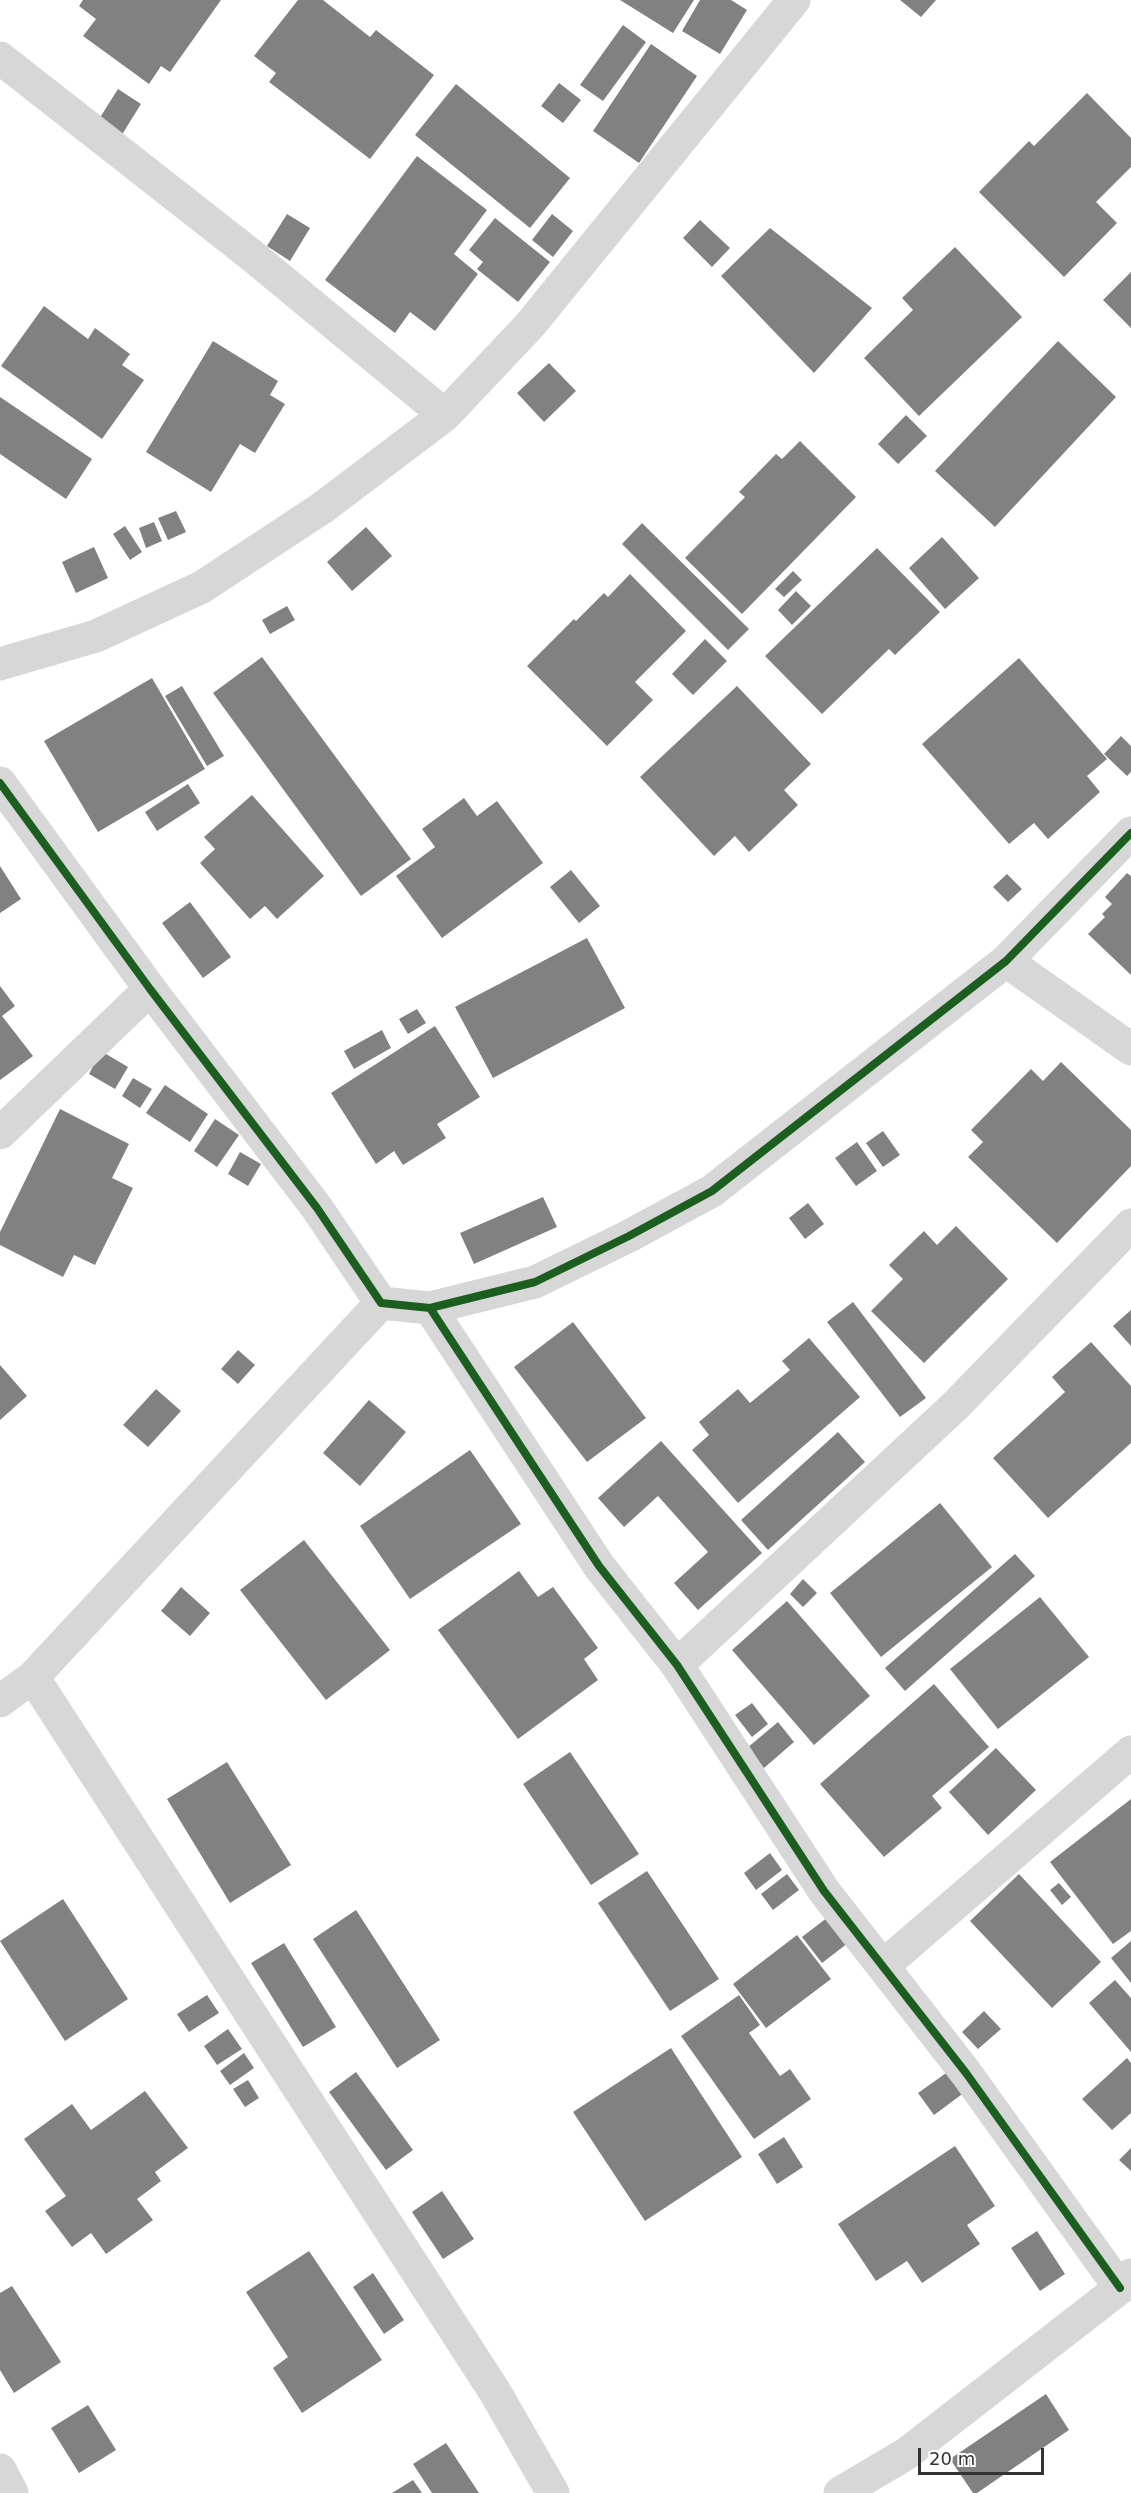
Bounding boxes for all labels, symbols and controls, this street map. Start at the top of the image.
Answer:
scale bar [921,2436,1047,2474]
text: 20 m [929,2448,975,2469]

